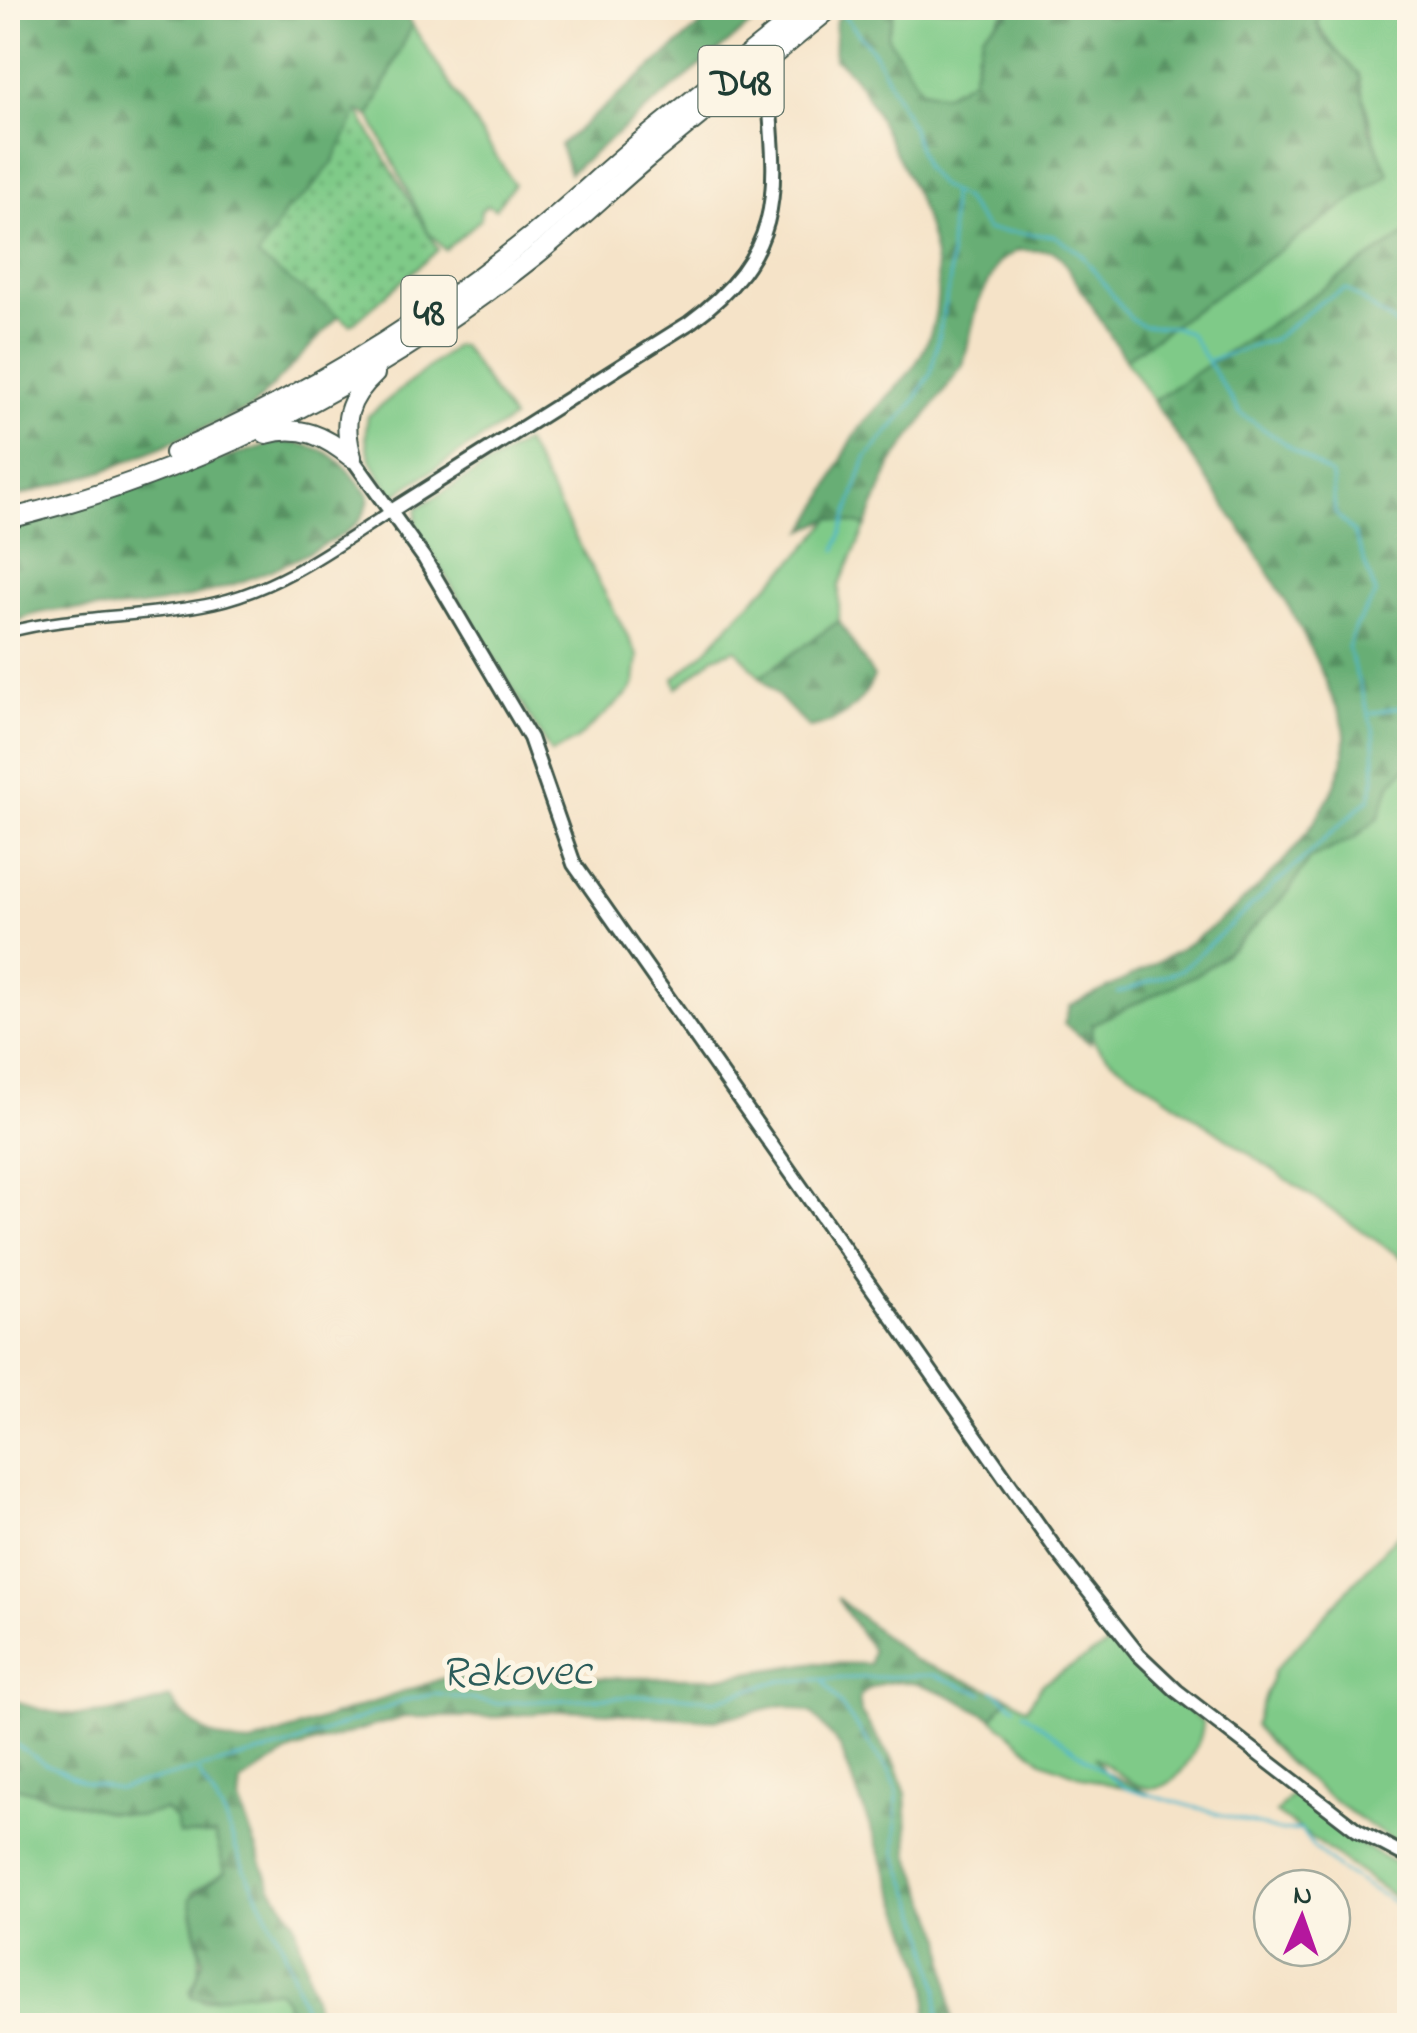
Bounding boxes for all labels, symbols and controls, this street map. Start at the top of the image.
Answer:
road number: D48 [698,46,784,116]
road number: 48 [402,276,456,346]
water label: Rakovec [440,1640,594,1708]
north arrow [1252,1868,1352,1968]
text: N [1293,1876,1313,1917]

